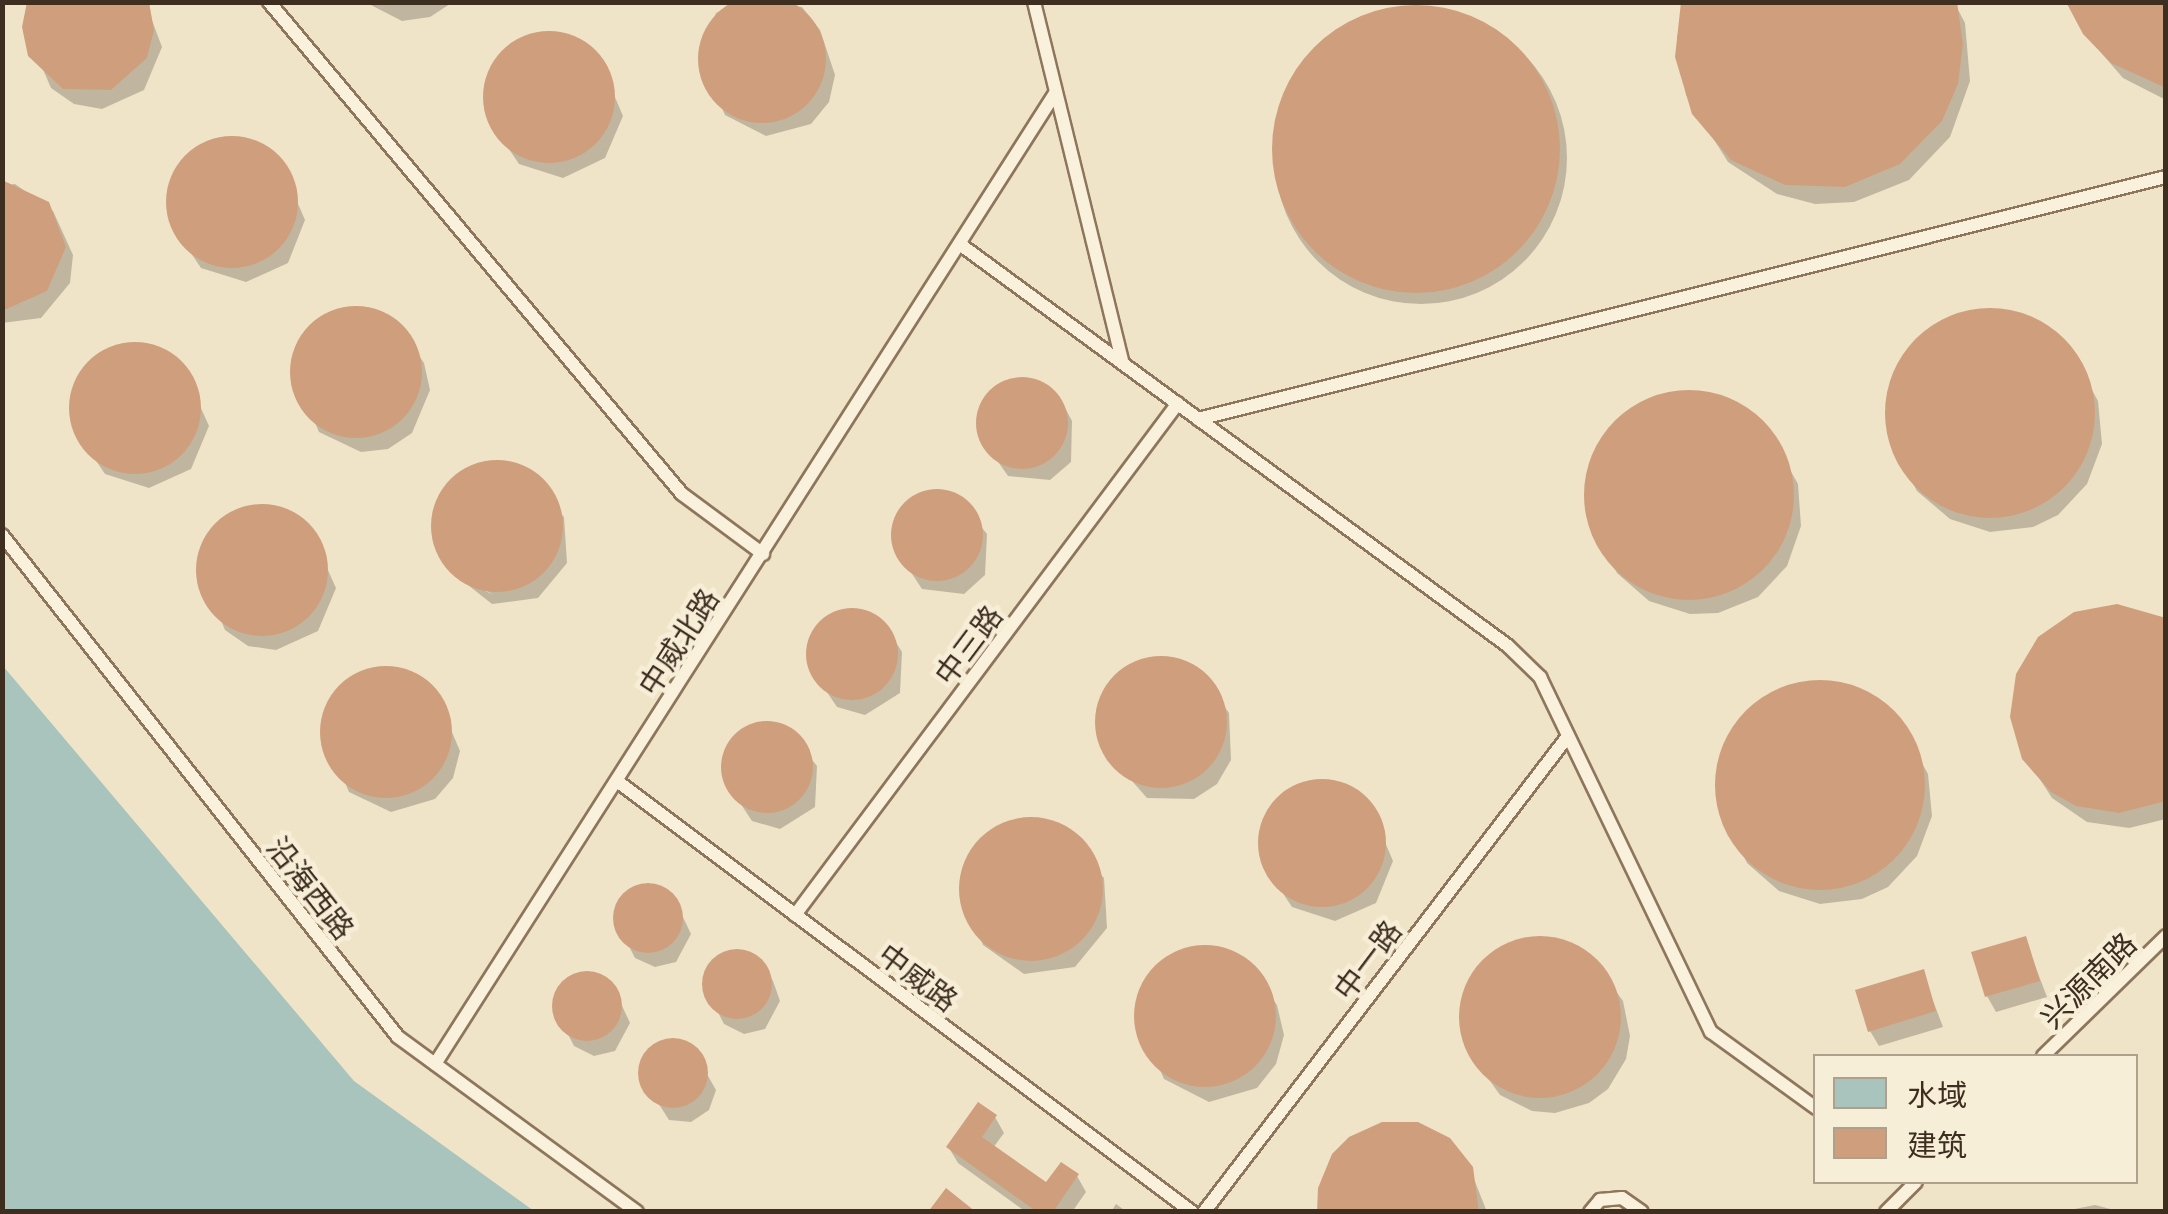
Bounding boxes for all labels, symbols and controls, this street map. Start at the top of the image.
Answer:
street label: 中威北路 [629,581,725,701]
street label: 中三路 [926,597,1008,691]
street label: 沿海西路 [261,829,363,945]
street label: 中一路 [1325,912,1407,1006]
street label: 兴源南路 [2032,924,2142,1034]
street label: 中威路 [872,935,966,1017]
legend [1813,1054,2138,1184]
text: 水域 [1907,1071,1967,1115]
text: 建筑 [1907,1121,1967,1165]

